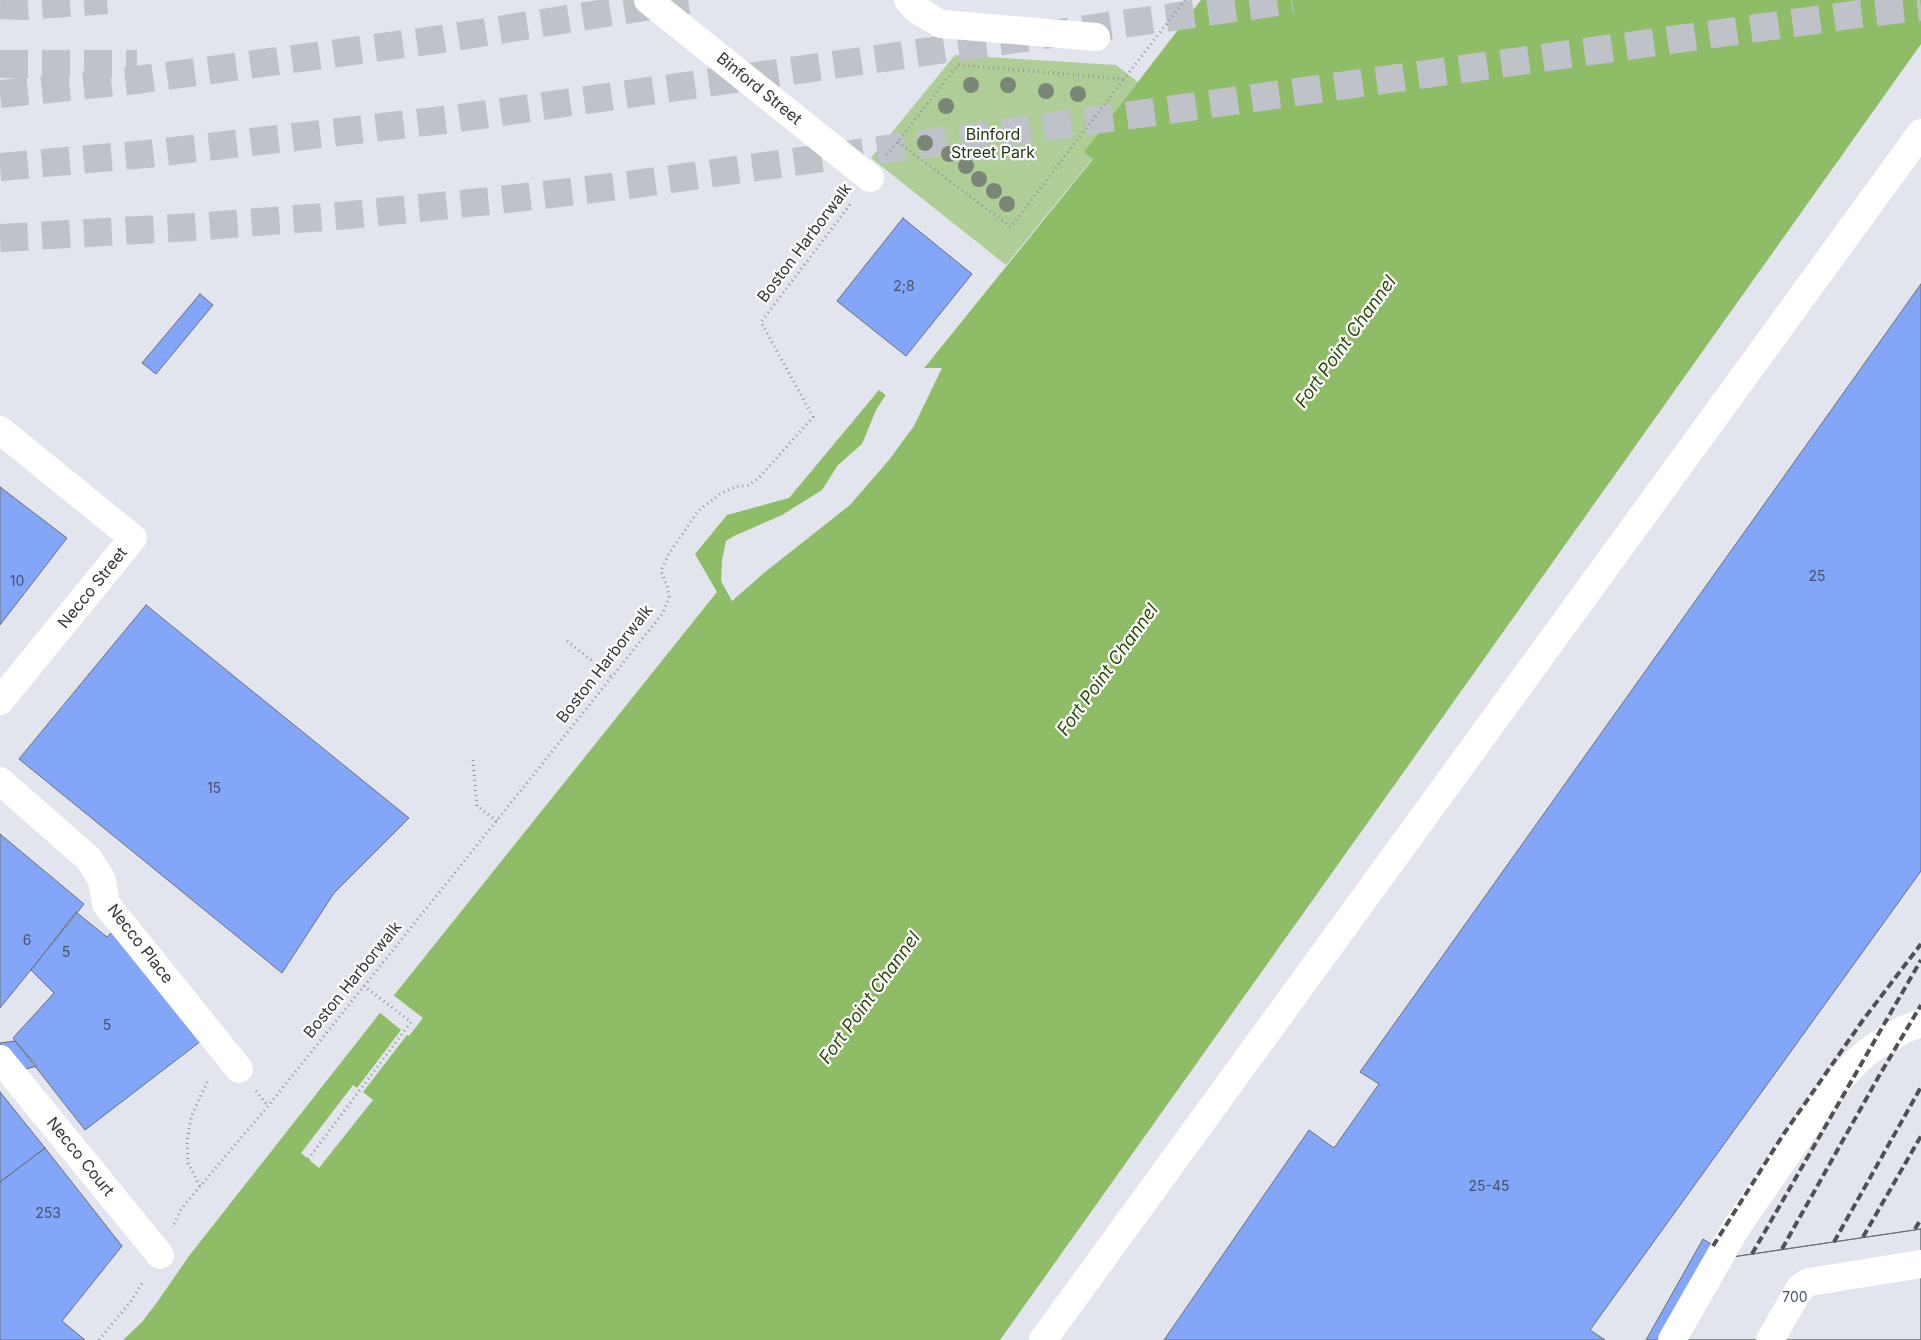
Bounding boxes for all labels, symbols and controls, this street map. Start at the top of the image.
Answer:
street label: Binford Street [713,49,805,129]
park label: Binford Street Park [951,125,1035,163]
street label: Boston Harborwalk [754,179,856,307]
water label: Fort Point Channel [1291,272,1401,412]
house number: 2;8 [893,279,915,295]
street label: Necco Street [54,544,132,632]
house number: 25 [1808,569,1826,585]
house number: 10 [10,574,24,590]
water label: Fort Point Channel [1053,600,1163,740]
street label: Boston Harborwalk [553,601,657,727]
house number: 15 [207,781,221,797]
street label: Necco Place [103,901,177,987]
street label: Boston Harborwalk [300,918,406,1042]
water label: Fort Point Channel [815,928,925,1068]
house number: 6 [23,933,31,949]
house number: 5 [62,945,70,961]
house number: 5 [103,1018,111,1034]
street label: Necco Court [42,1114,118,1200]
house number: 25-45 [1468,1179,1510,1195]
house number: 253 [35,1206,61,1222]
house number: 700 [1782,1290,1808,1306]

